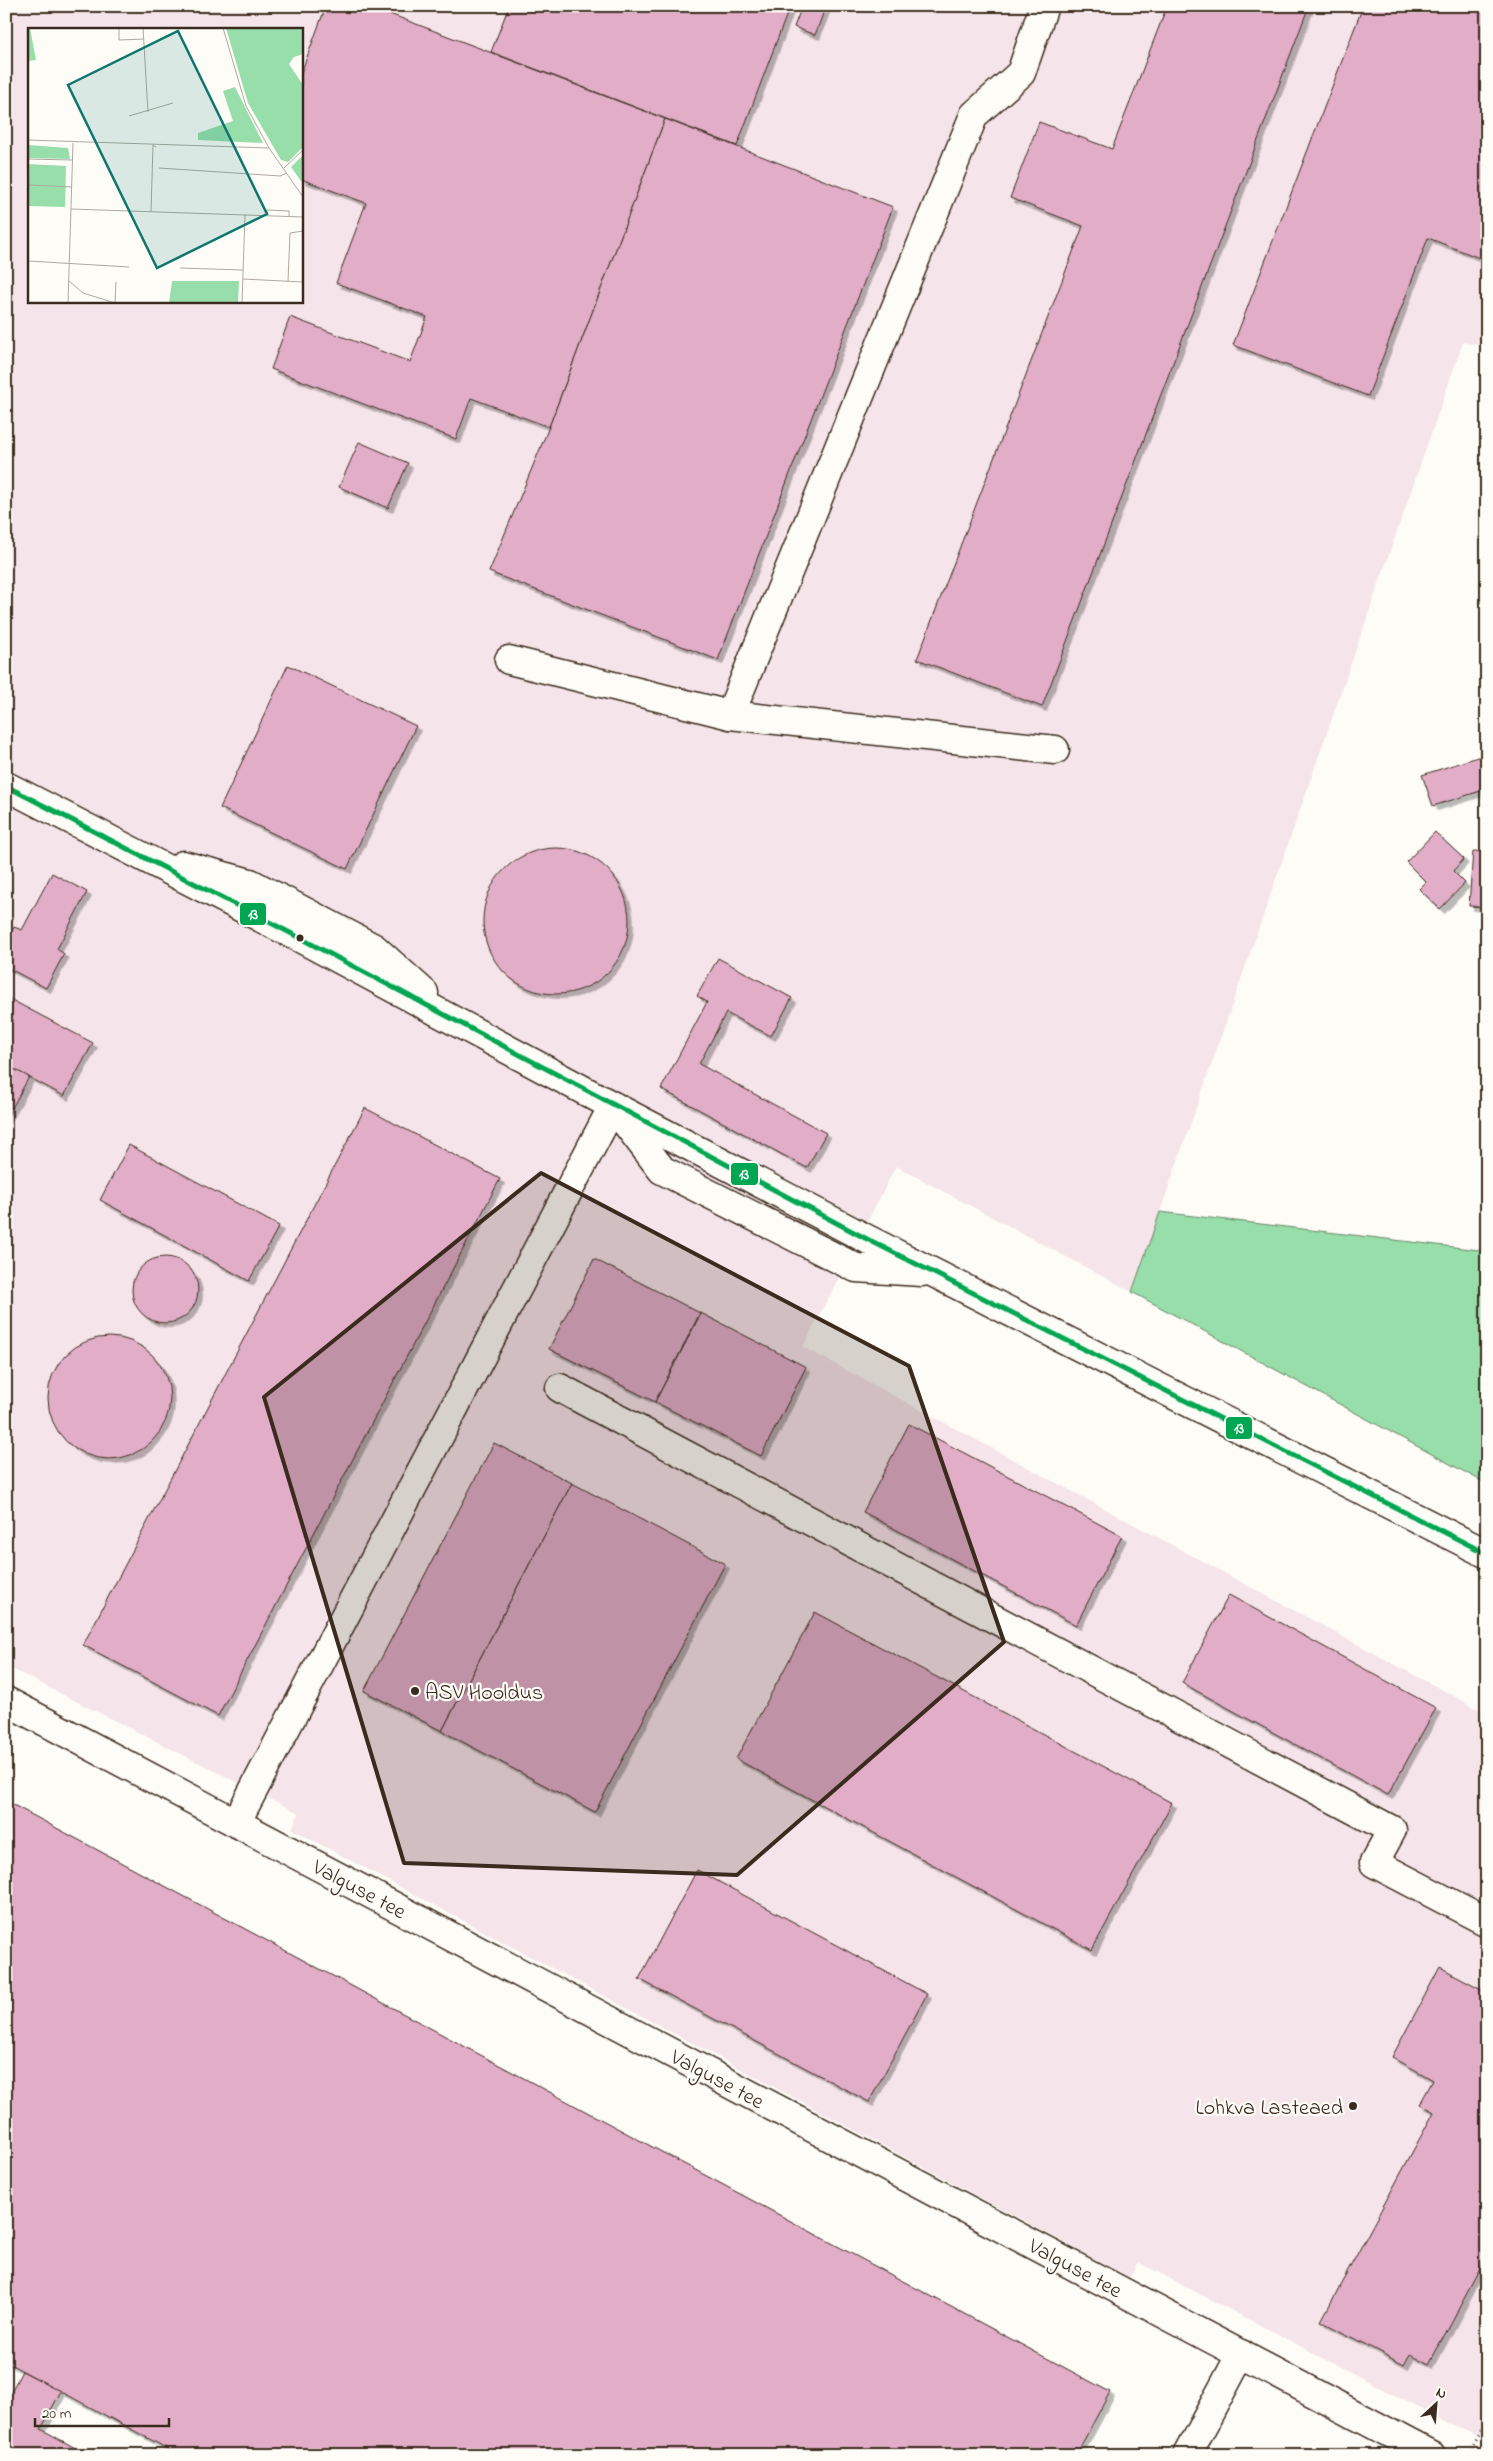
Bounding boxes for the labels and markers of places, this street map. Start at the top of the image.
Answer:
unlabelled marker [295,933,305,943]
place label: ASV Hooldus [425,1678,543,1710]
marker: ASV Hooldus [409,1685,421,1697]
place label: Lohkva Lasteaed [1196,2093,1343,2125]
marker: Lohkva Lasteaed [1347,2100,1359,2112]

